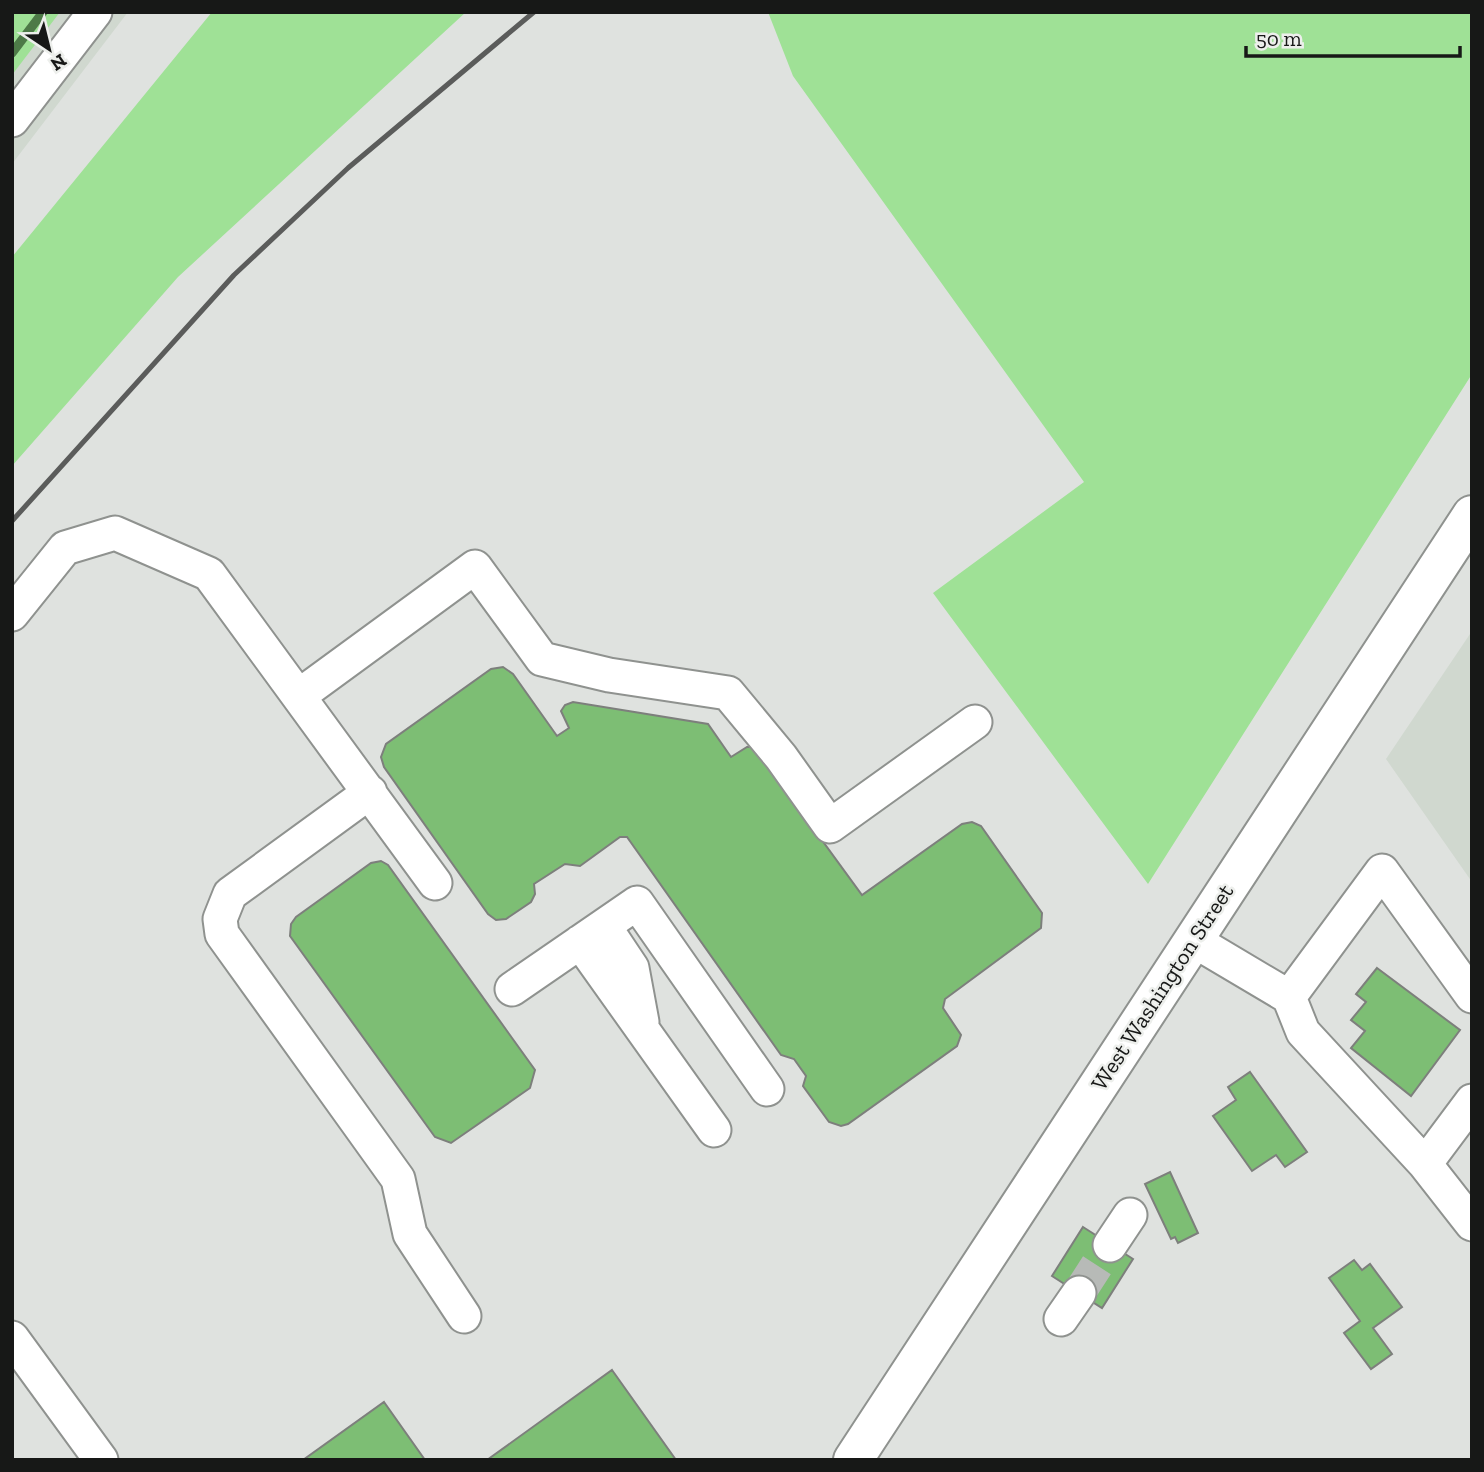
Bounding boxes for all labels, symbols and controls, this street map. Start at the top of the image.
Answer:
north arrow [14,14,84,84]
scale bar [1246,14,1460,58]
text: 50 m [1256,26,1302,51]
text: N [46,49,71,76]
street label: West Washington Street [1085,878,1239,1095]

